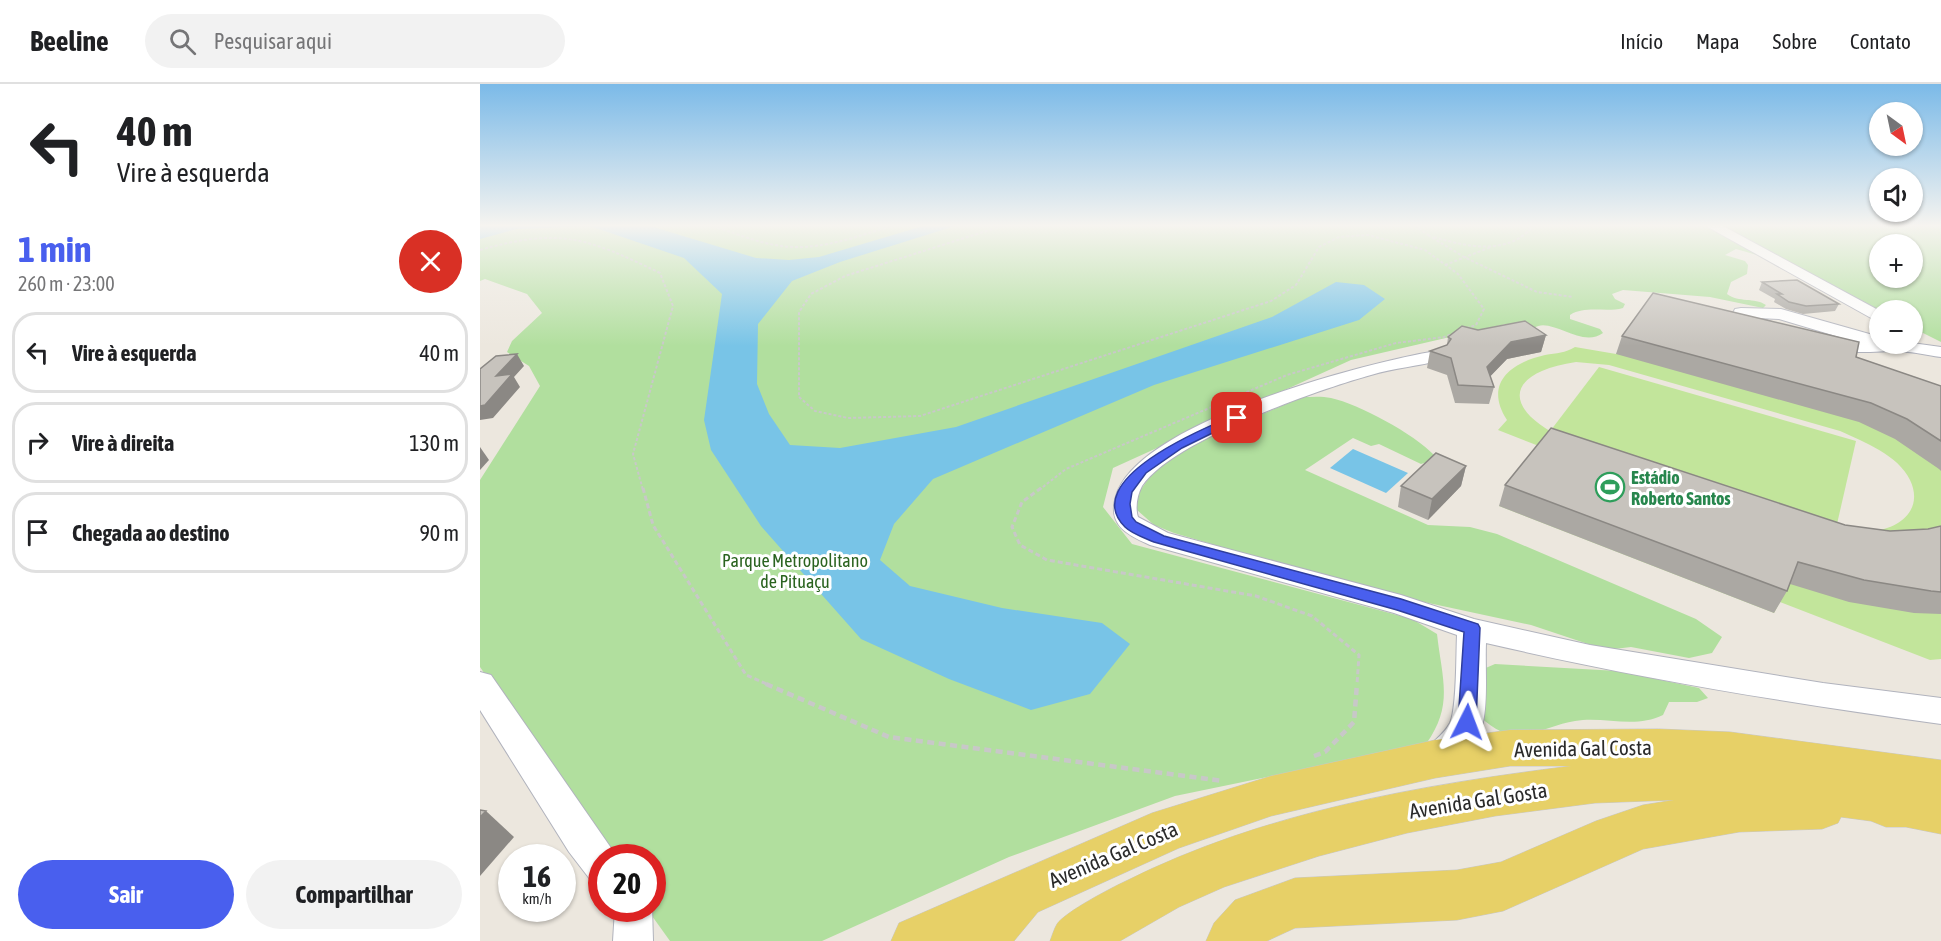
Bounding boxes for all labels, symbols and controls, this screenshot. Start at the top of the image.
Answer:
search box [145,14,565,68]
text: Beeline [30,25,109,57]
icon: search [166,25,199,58]
text: Pesquisar aqui [214,28,332,54]
text: Início [1620,29,1663,53]
text: Mapa [1696,29,1740,53]
text: Sobre [1773,29,1817,53]
text: Contato [1850,29,1911,53]
north arrow [1869,102,1923,156]
map controls [1869,102,1923,354]
text: 40 m [117,107,192,155]
icon: left [18,108,96,186]
text: Vire à esquerda [117,157,270,188]
button: sound [1869,168,1923,222]
text: 1 min [18,228,92,270]
button: close [399,230,462,293]
button: + [1869,234,1923,288]
text: 260 m · 23:00 [18,272,115,295]
button: − [1869,300,1923,354]
icon: left [21,336,54,369]
text: Vire à esquerda [72,340,197,366]
text: 40 m [419,340,459,366]
pin [1211,392,1262,443]
icon: arrive [1220,401,1253,434]
icon: right [21,426,54,459]
text: Vire à direita [72,430,174,456]
text: 130 m [409,430,459,456]
place label: Estádio Roberto Santos [1631,467,1731,509]
sports icon: Estádio Roberto Santos [1594,471,1626,503]
icon: arrive [21,516,54,549]
text: Chegada ao destino [72,520,230,546]
text: 90 m [419,520,459,546]
park label: Parque Metropolitano de Pituaçu [722,550,868,592]
position arrow [1435,690,1499,754]
street label: Avenida Gal Costa [1514,735,1652,761]
street label: Avenida Gal Gosta [1407,777,1549,823]
street label: Avenida Gal Costa [1045,816,1181,892]
speed limit sign: 20 [588,844,666,922]
text: 16 [523,859,551,893]
button: Sair [18,860,234,929]
button: Compartilhar [246,860,462,929]
text: km/h [522,890,552,907]

